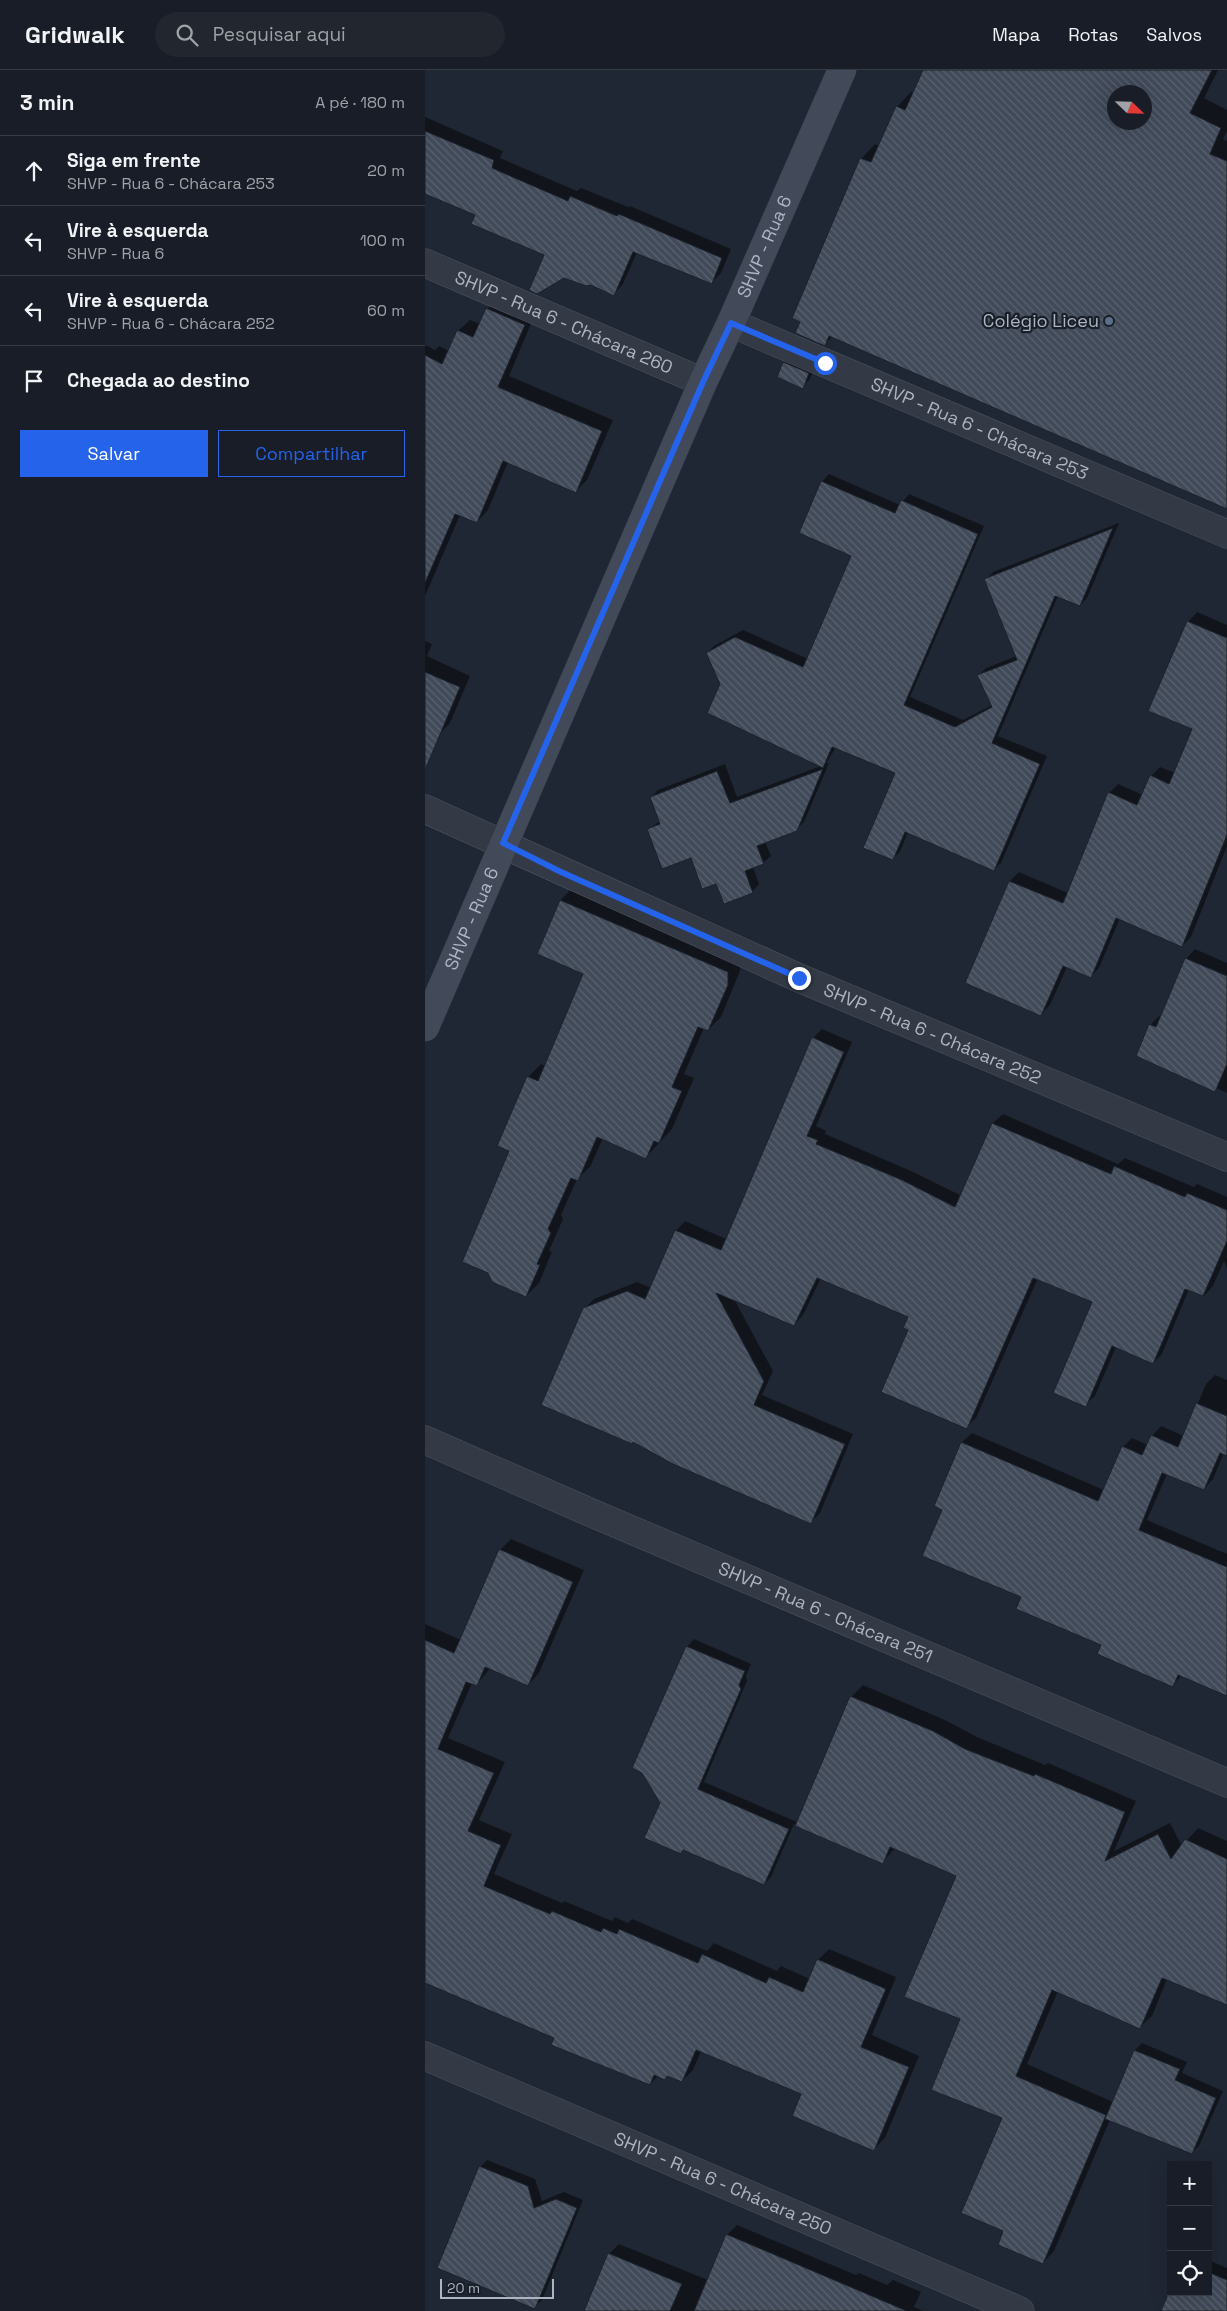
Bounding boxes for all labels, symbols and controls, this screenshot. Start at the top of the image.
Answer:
search box [155,12,505,57]
text: Gridwalk [25,19,125,50]
icon: search [173,21,201,49]
text: Pesquisar aqui [213,22,346,47]
text: Mapa [992,23,1040,46]
text: Rotas [1068,23,1118,46]
text: Salvos [1146,23,1202,46]
north arrow [1107,85,1152,130]
text: 3 min [20,89,75,116]
text: A pé · 180 m [315,92,405,113]
text: Siga em frente [67,148,201,173]
icon: ahead [20,157,48,185]
text: 20 m [367,160,405,181]
text: SHVP - Rua 6 - Chácara 253 [67,173,275,194]
street label: SHVP - Rua 6 [731,192,797,301]
text: Vire à esquerda [67,218,209,243]
icon: left [20,227,48,255]
text: 100 m [360,230,405,251]
text: SHVP - Rua 6 [67,243,164,264]
street label: SHVP - Rua 6 - Chácara 260 [452,265,677,379]
text: Vire à esquerda [67,288,209,313]
icon: left [20,297,48,325]
text: 60 m [367,300,405,321]
place label: Colégio Liceu [983,309,1099,332]
text: SHVP - Rua 6 - Chácara 252 [67,313,275,334]
marker: Colégio Liceu [1103,315,1115,327]
route start [814,352,837,375]
icon: arrive [20,367,48,395]
text: Chegada ao destino [67,368,250,393]
street label: SHVP - Rua 6 - Chácara 253 [867,372,1092,485]
button: Salvar [20,430,208,477]
button: Compartilhar [218,430,405,477]
street label: SHVP - Rua 6 [439,864,504,973]
route end [788,967,811,990]
street label: SHVP - Rua 6 - Chácara 252 [820,978,1045,1089]
street label: SHVP - Rua 6 - Chácara 251 [715,1556,936,1668]
street label: SHVP - Rua 6 - Chácara 250 [611,2126,835,2240]
map controls [1167,2161,1212,2296]
button: + [1167,2161,1212,2206]
button: − [1167,2206,1212,2251]
button: locate [1167,2251,1212,2296]
scale bar [440,2276,554,2299]
text: 20 m [447,2279,480,2297]

